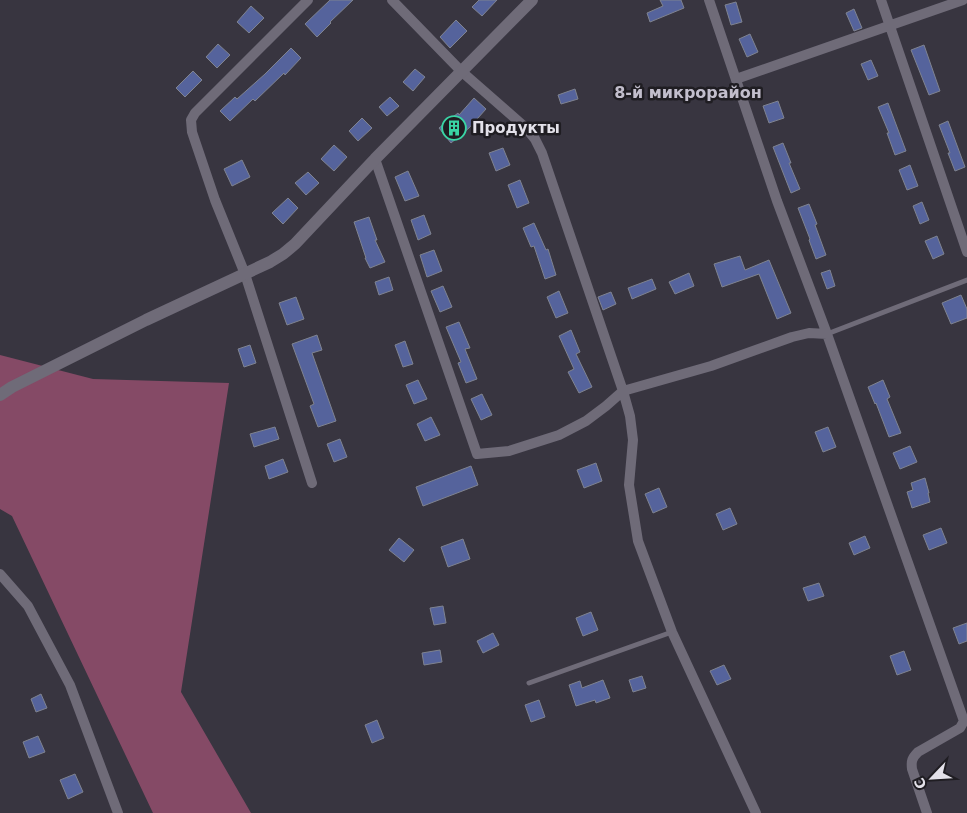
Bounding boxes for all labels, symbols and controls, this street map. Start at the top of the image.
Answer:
district label: 8-й микрорайон [614,83,762,102]
building icon: Продукты [441,115,467,141]
place label: Продукты [472,119,560,137]
north arrow [907,753,957,803]
text: С [911,775,930,792]

